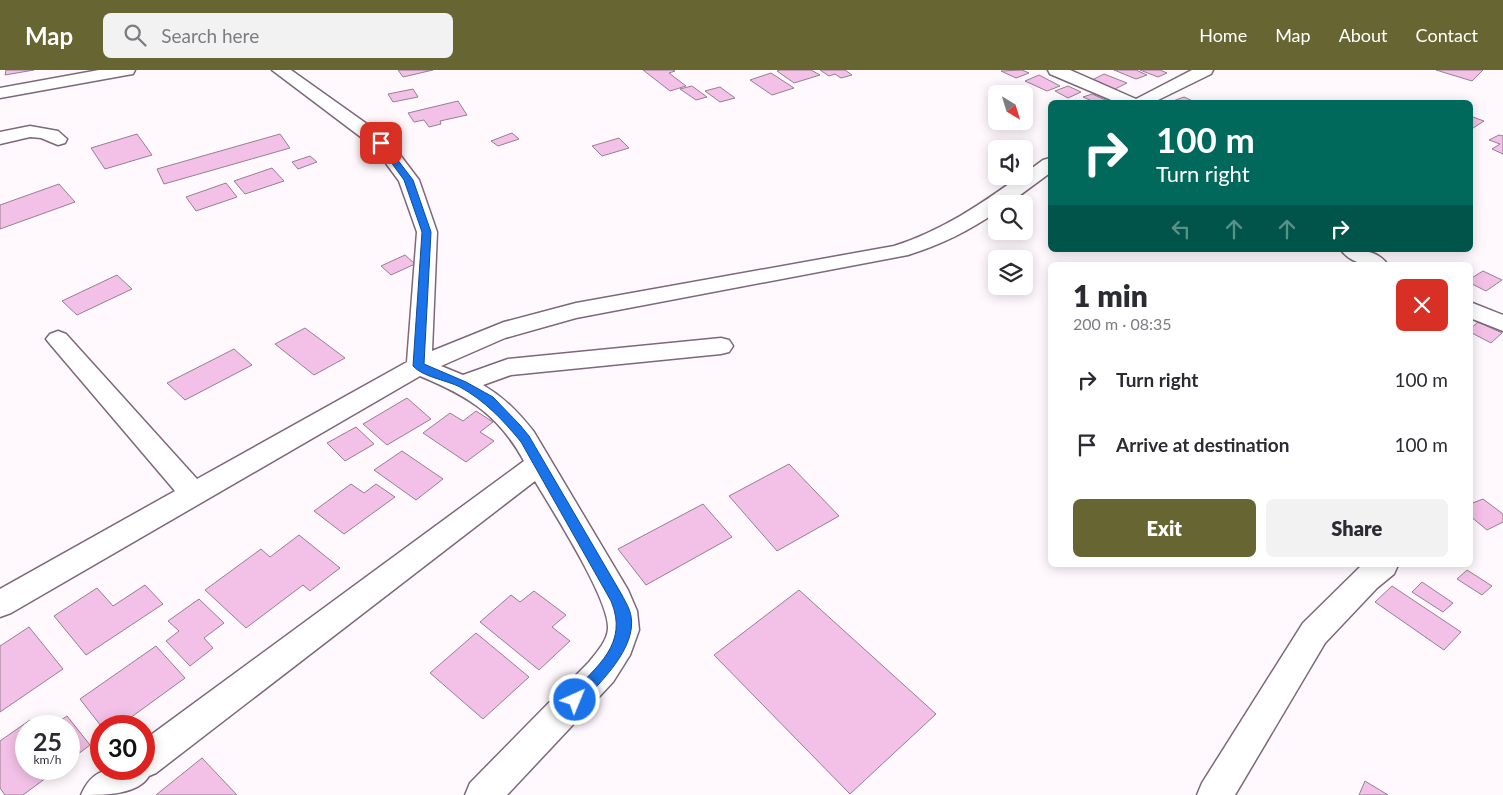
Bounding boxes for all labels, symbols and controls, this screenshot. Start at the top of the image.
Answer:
search box [103,13,453,58]
text: Map [25,21,73,50]
icon: search [121,21,149,49]
text: Search here [161,24,259,47]
text: Home [1199,24,1247,46]
text: Map [1275,24,1311,46]
text: About [1339,24,1388,46]
text: Contact [1416,24,1478,46]
north arrow [988,85,1032,130]
map controls [988,85,1033,295]
text: 100 m [1156,118,1255,160]
icon: right [1073,120,1138,185]
pin [360,122,402,164]
icon: arrive [367,129,395,157]
button: sound [988,140,1033,185]
text: Turn right [1156,160,1250,187]
button: search [988,195,1033,240]
icon: left [1167,215,1195,243]
icon: ahead [1220,215,1248,243]
icon: ahead [1273,215,1301,243]
icon: right [1326,215,1354,243]
button: layers [988,250,1033,295]
text: 1 min [1073,277,1148,313]
button: close [1396,279,1448,331]
text: 200 m · 08:35 [1073,314,1172,333]
icon: right [1073,366,1101,394]
text: Turn right [1116,368,1198,391]
text: 100 m [1394,368,1448,391]
icon: arrive [1073,431,1101,459]
text: Arrive at destination [1116,433,1289,456]
text: 100 m [1394,433,1448,456]
button: Exit [1073,499,1256,557]
button: Share [1266,499,1448,557]
position arrow [548,673,600,725]
speed limit sign: 30 [90,715,155,780]
text: 25 [33,726,62,756]
text: km/h [33,752,62,767]

